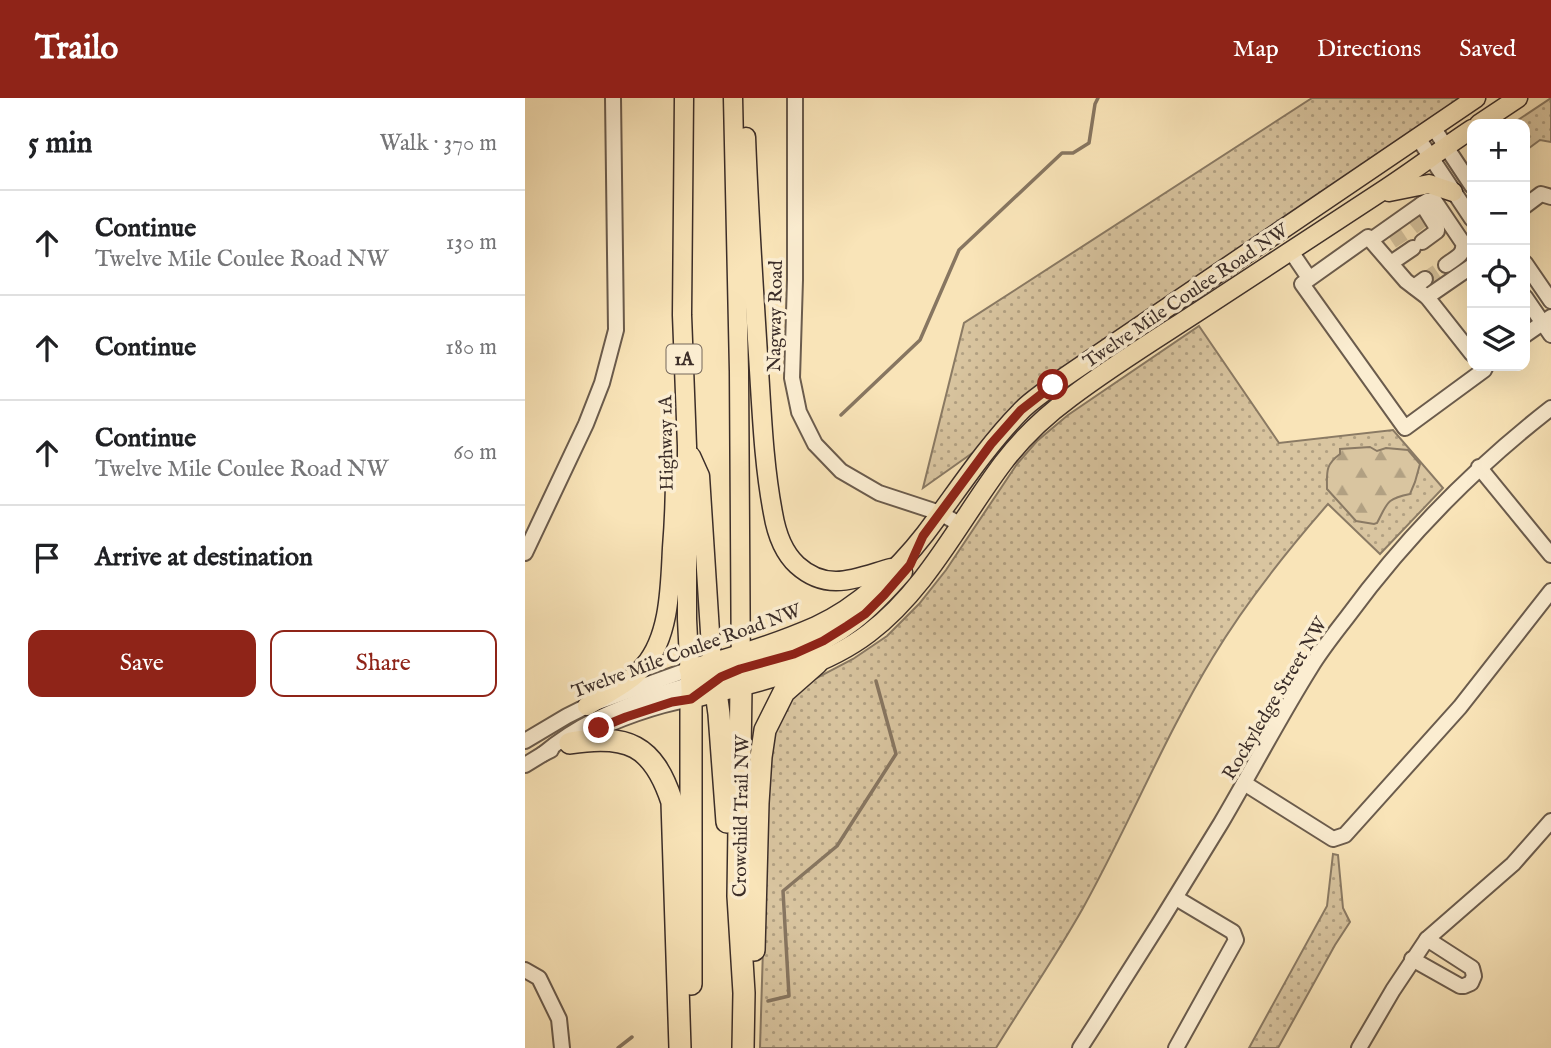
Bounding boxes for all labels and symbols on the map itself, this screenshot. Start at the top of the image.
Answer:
street label: Twelve Mile Coulee Road NW [1079,218,1294,374]
street label: Nagway Road [763,259,789,372]
road number: 1A [667,344,701,374]
route start [1037,369,1068,400]
street label: Highway 1A [654,394,680,491]
street label: Twelve Mile Coulee Road NW [569,599,806,705]
street label: Rockyledge Street NW [1218,613,1334,785]
route end [583,712,614,743]
street label: Crowchild Trail NW [729,734,755,897]

